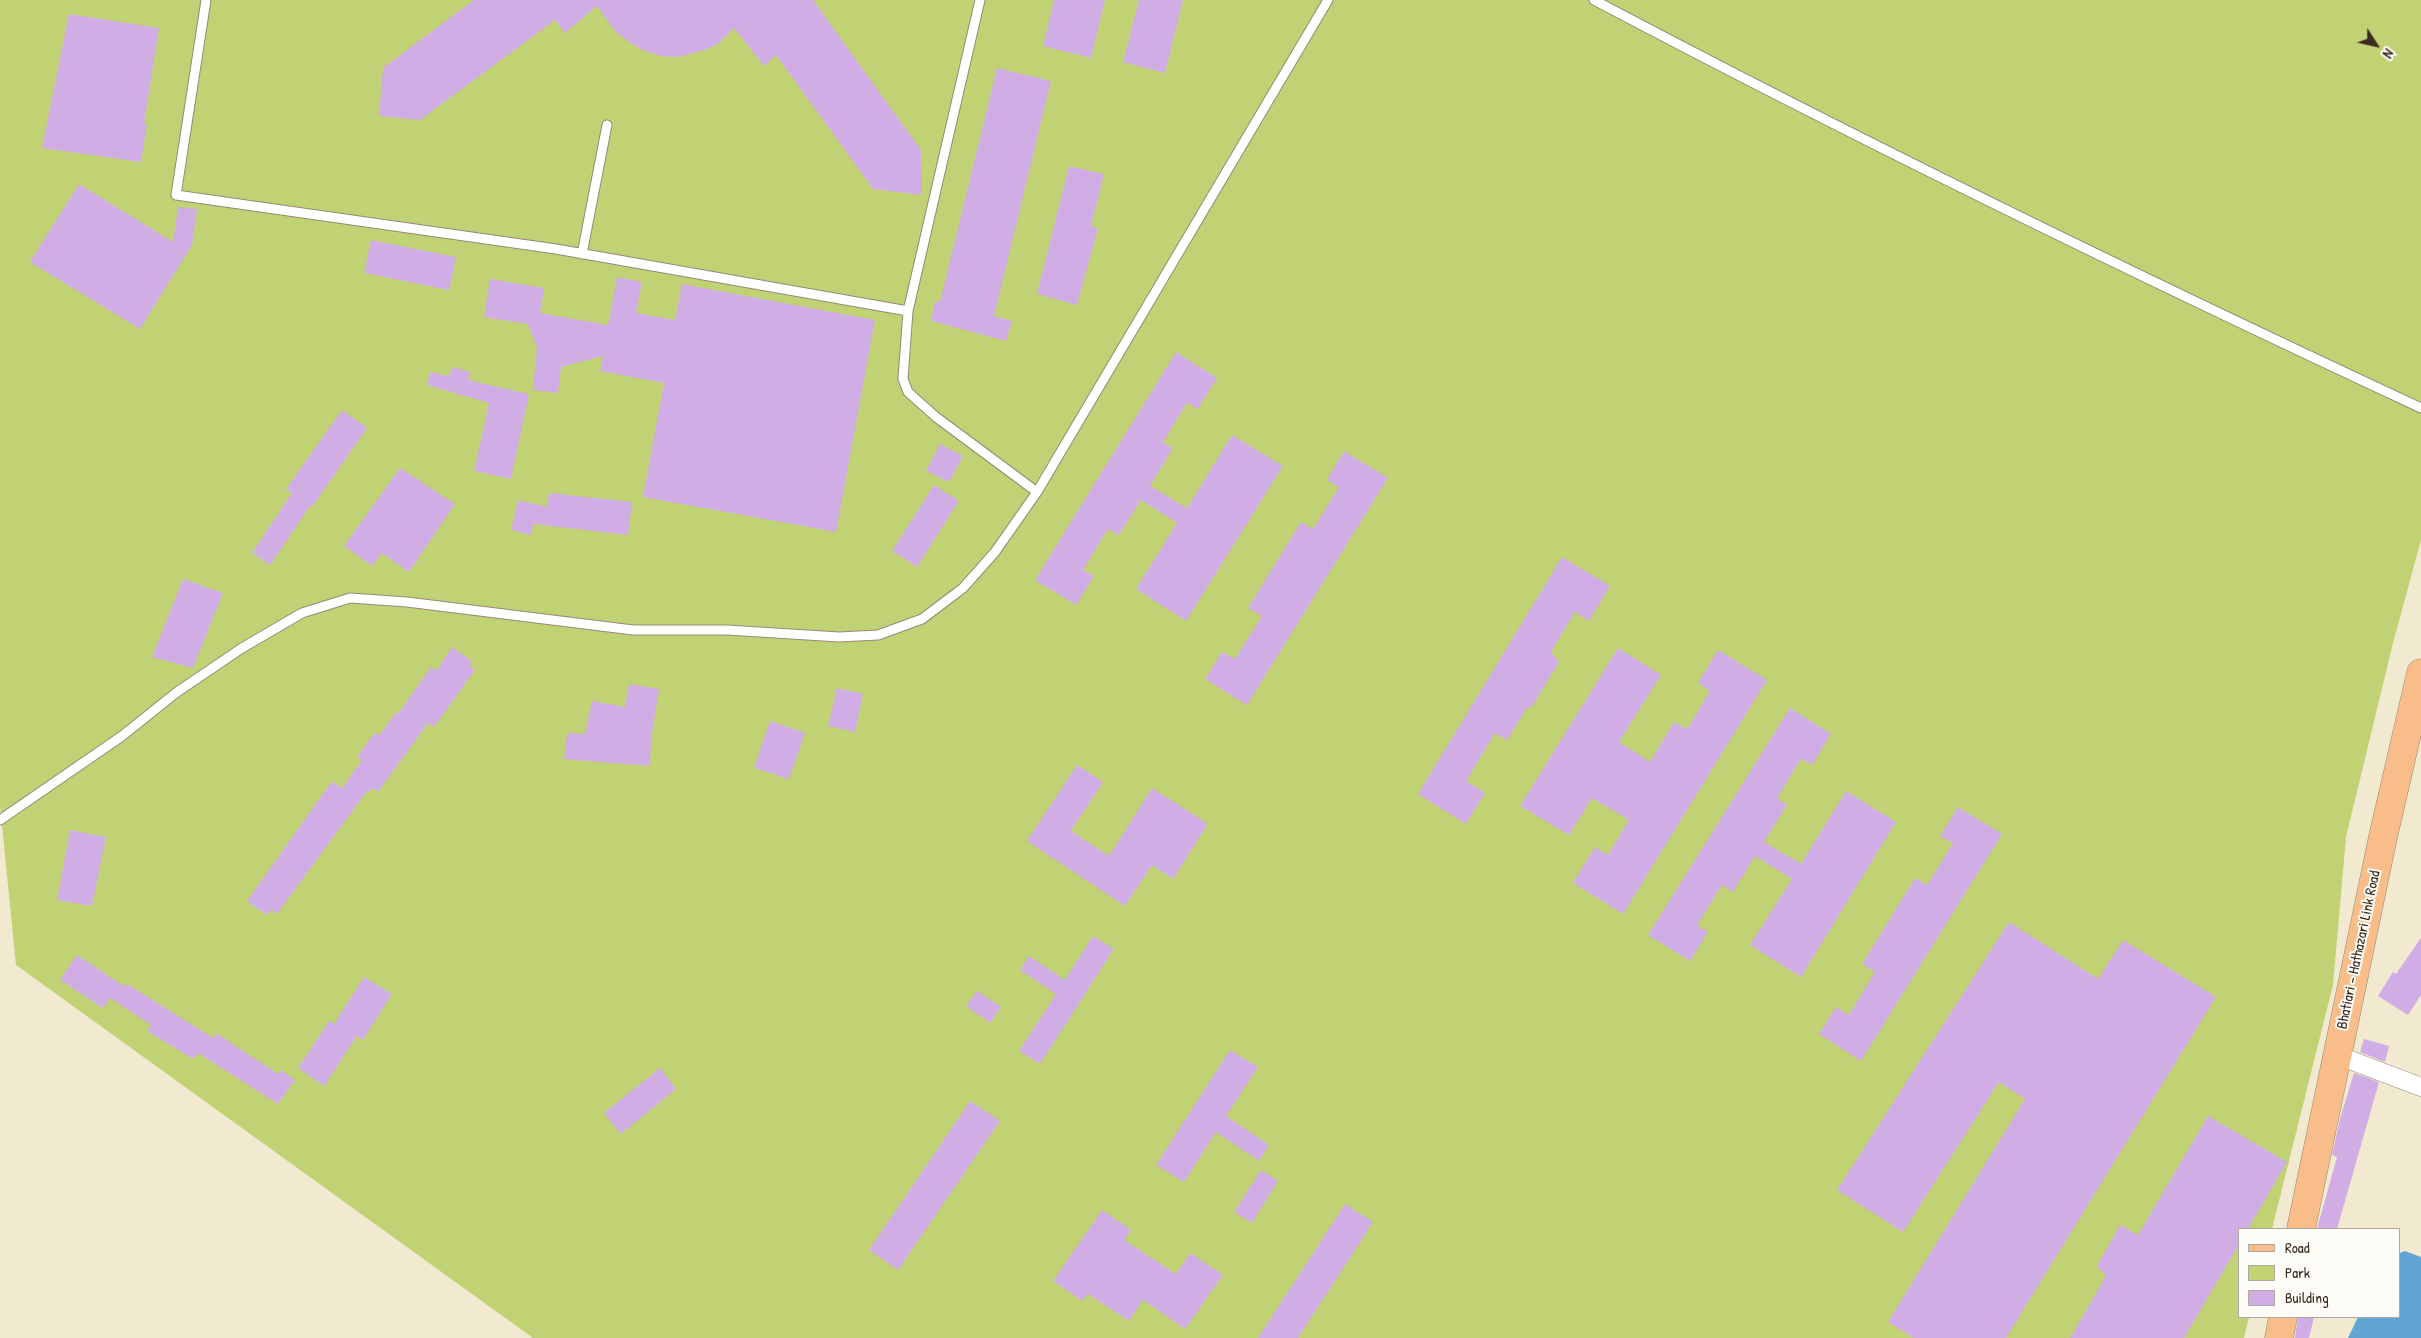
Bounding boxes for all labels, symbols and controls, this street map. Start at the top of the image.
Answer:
north arrow [2351,20,2401,70]
text: N [2379,45,2399,62]
street label: Bhatiari - Hathazari Link Road [2333,869,2385,1031]
legend [2238,1228,2401,1318]
text: Road [2285,1237,2310,1258]
text: Park [2285,1262,2310,1283]
text: Building [2285,1287,2329,1308]

